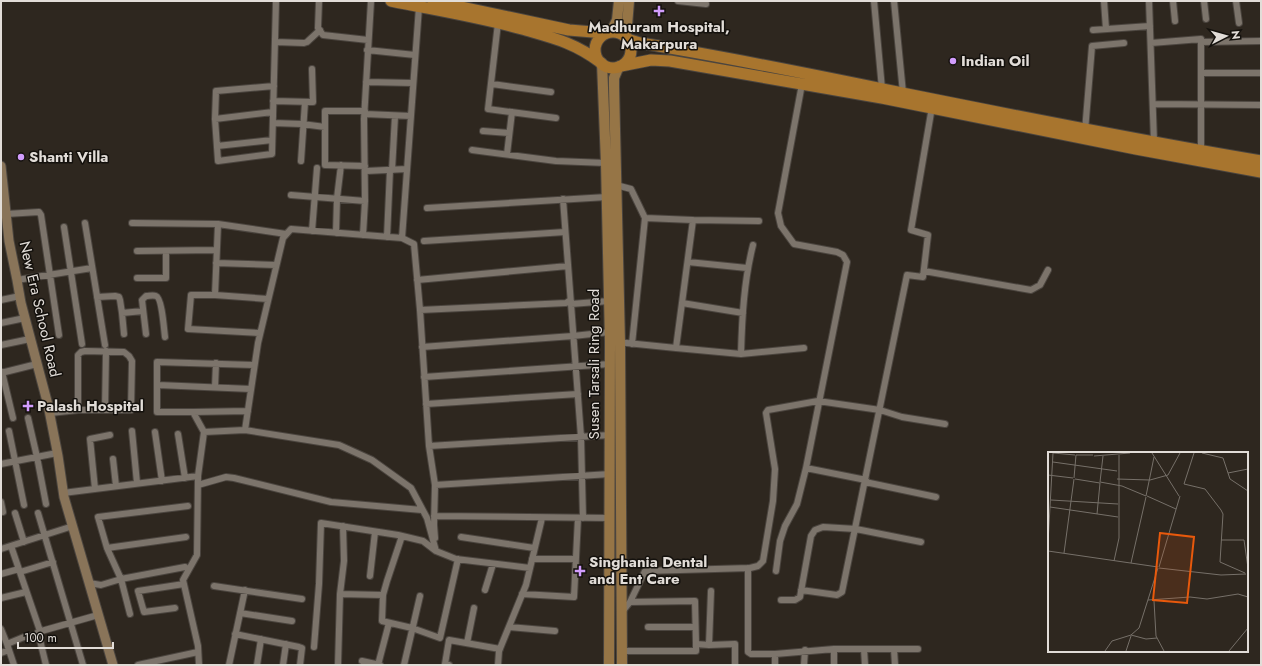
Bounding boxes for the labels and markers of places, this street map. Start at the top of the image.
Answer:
marker: Madhuram Hospital, Makarpura [653,5,665,17]
place label: Madhuram Hospital, Makarpura [588,16,730,55]
place label: Indian Oil [961,50,1030,72]
marker: Indian Oil [948,56,958,66]
place label: Shanti Villa [29,146,108,168]
marker: Shanti Villa [16,152,26,162]
place label: Palash Hospital [37,395,144,417]
marker: Palash Hospital [22,400,34,412]
place label: Singhania Dental and Ent Care [589,551,707,590]
marker: Singhania Dental and Ent Care [574,565,586,577]

